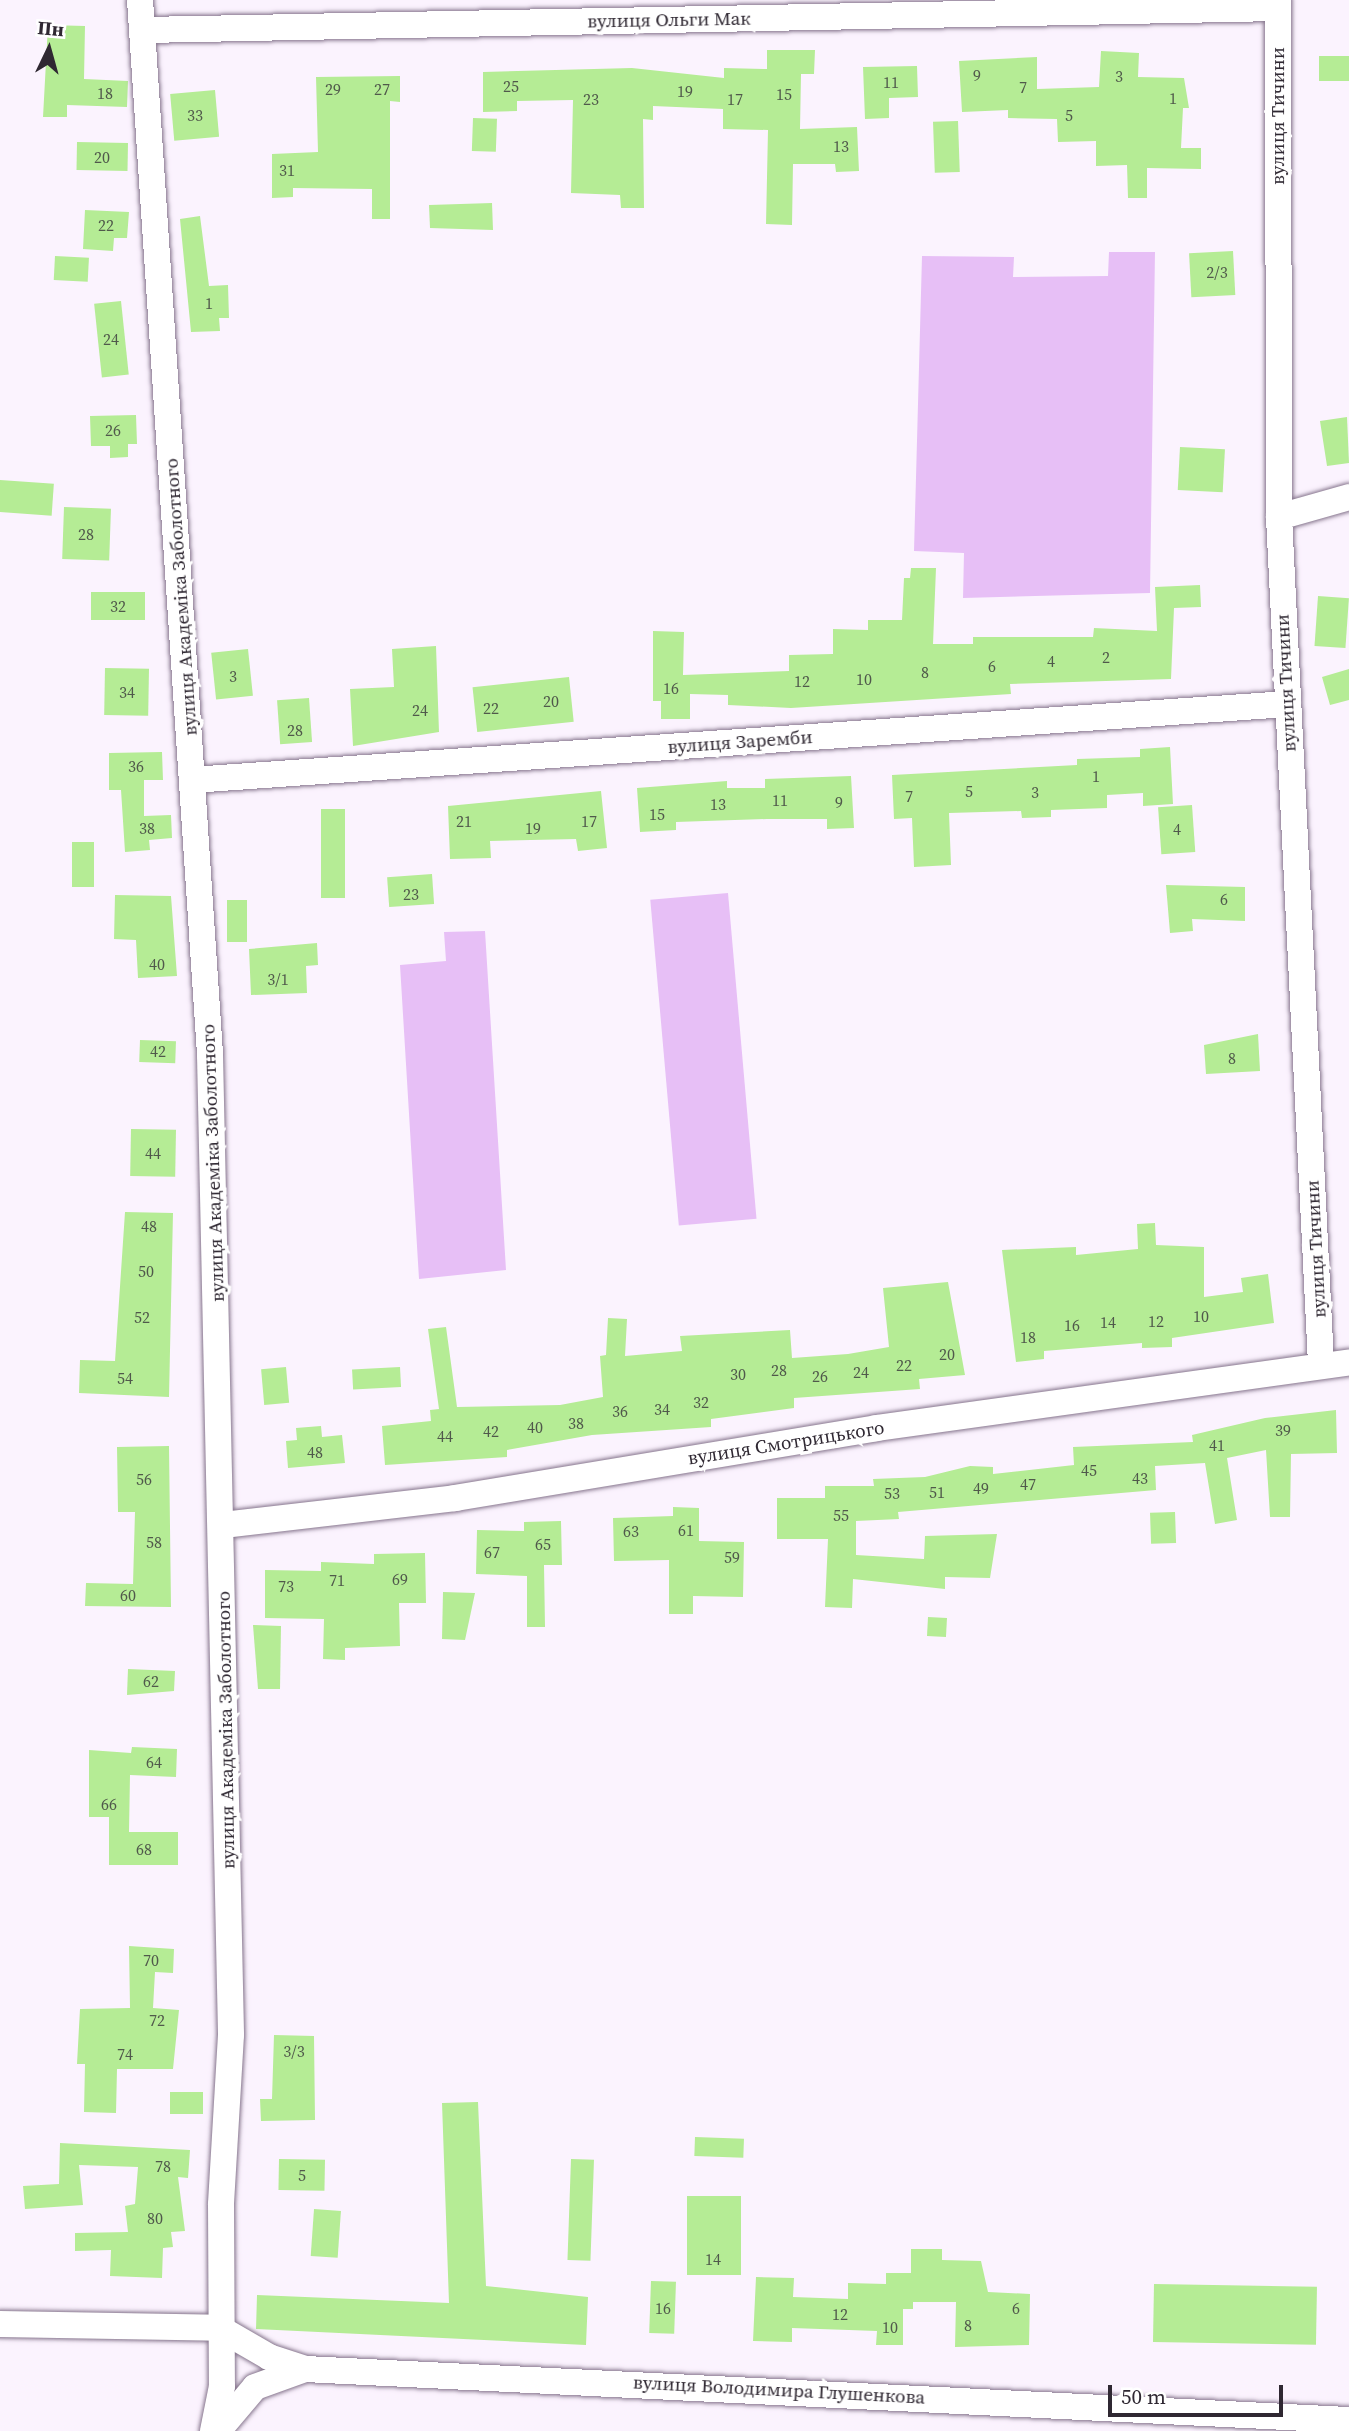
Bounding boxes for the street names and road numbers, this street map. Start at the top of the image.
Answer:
street label: вулиця Ольги Мак [587,7,751,33]
street label: вулиця Тичини [1267,47,1289,185]
street label: вулиця Академіка Заболотного [160,457,202,737]
street label: вулиця Тичини [1271,613,1301,753]
street label: вулиця Заремби [667,726,813,758]
street label: вулиця Академіка Заболотного [197,1024,229,1302]
street label: вулиця Тичини [1301,1179,1331,1319]
street label: вулиця Смотрицького [686,1416,886,1470]
street label: вулиця Академіка Заболотного [212,1591,240,1869]
street label: вулиця Володимира Глушенкова [632,2371,926,2409]

